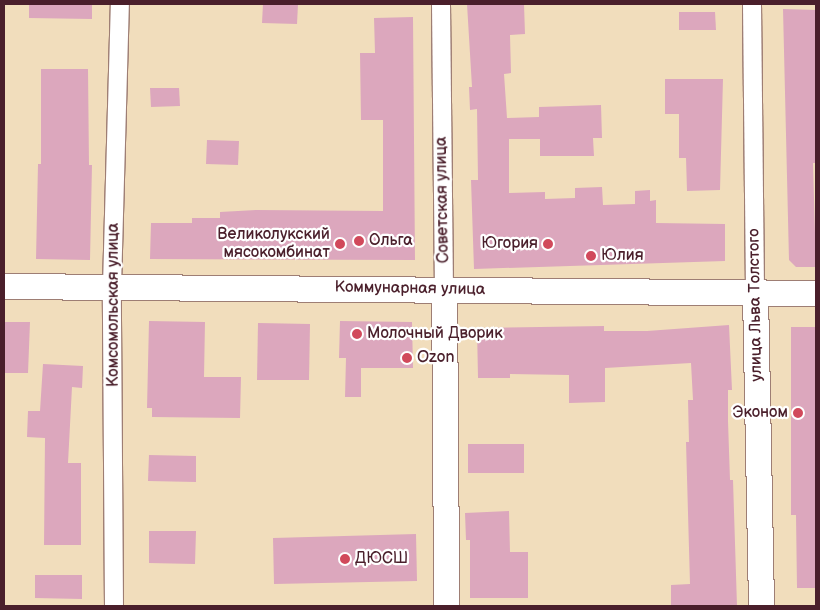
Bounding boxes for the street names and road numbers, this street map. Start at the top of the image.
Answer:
street label: Советская улица [432,137,454,263]
street label: Комсомольская улица [104,223,124,387]
street label: улица Льва Толстого [745,228,767,382]
street label: Коммунарная улица [335,278,485,300]

